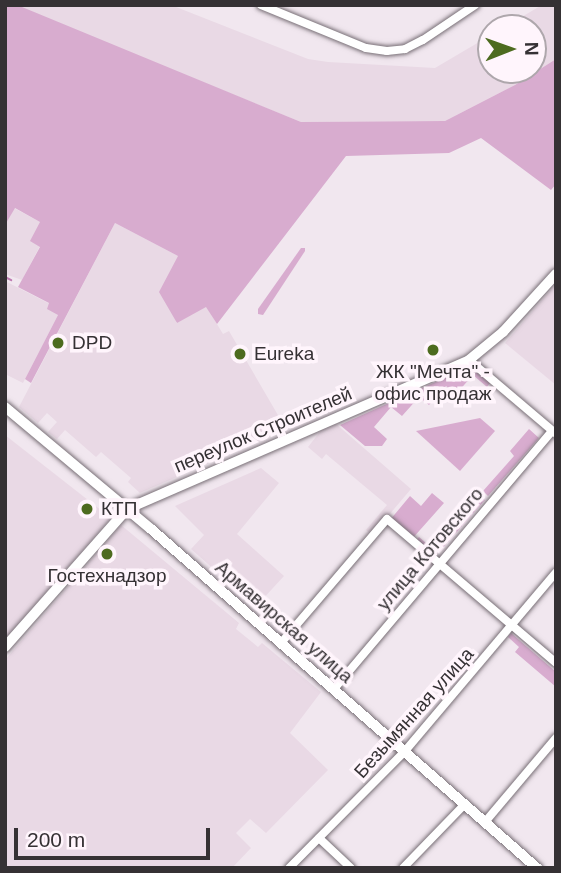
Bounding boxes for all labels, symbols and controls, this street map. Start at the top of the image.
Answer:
north arrow [477,14,547,84]
text: N [521,42,542,56]
place label: DPD [72,332,112,354]
marker: DPD [50,335,66,351]
marker: ЖК "Мечта" - офис продаж [425,342,441,358]
place label: Eureka [254,343,314,365]
marker: Eureka [232,346,248,362]
place label: ЖК "Мечта" - офис продаж [375,361,491,405]
street label: переулок Строителей [171,382,355,478]
street label: улица Котовского [372,483,488,615]
place label: КТП [101,498,137,520]
marker: КТП [79,501,95,517]
marker: Гостехнадзор [99,546,115,562]
street label: Армавирская улица [211,556,357,688]
place label: Гостехнадзор [47,565,167,587]
street label: Безымянная улица [349,643,479,783]
scale bar [18,814,214,858]
text: 200 m [27,828,85,851]

